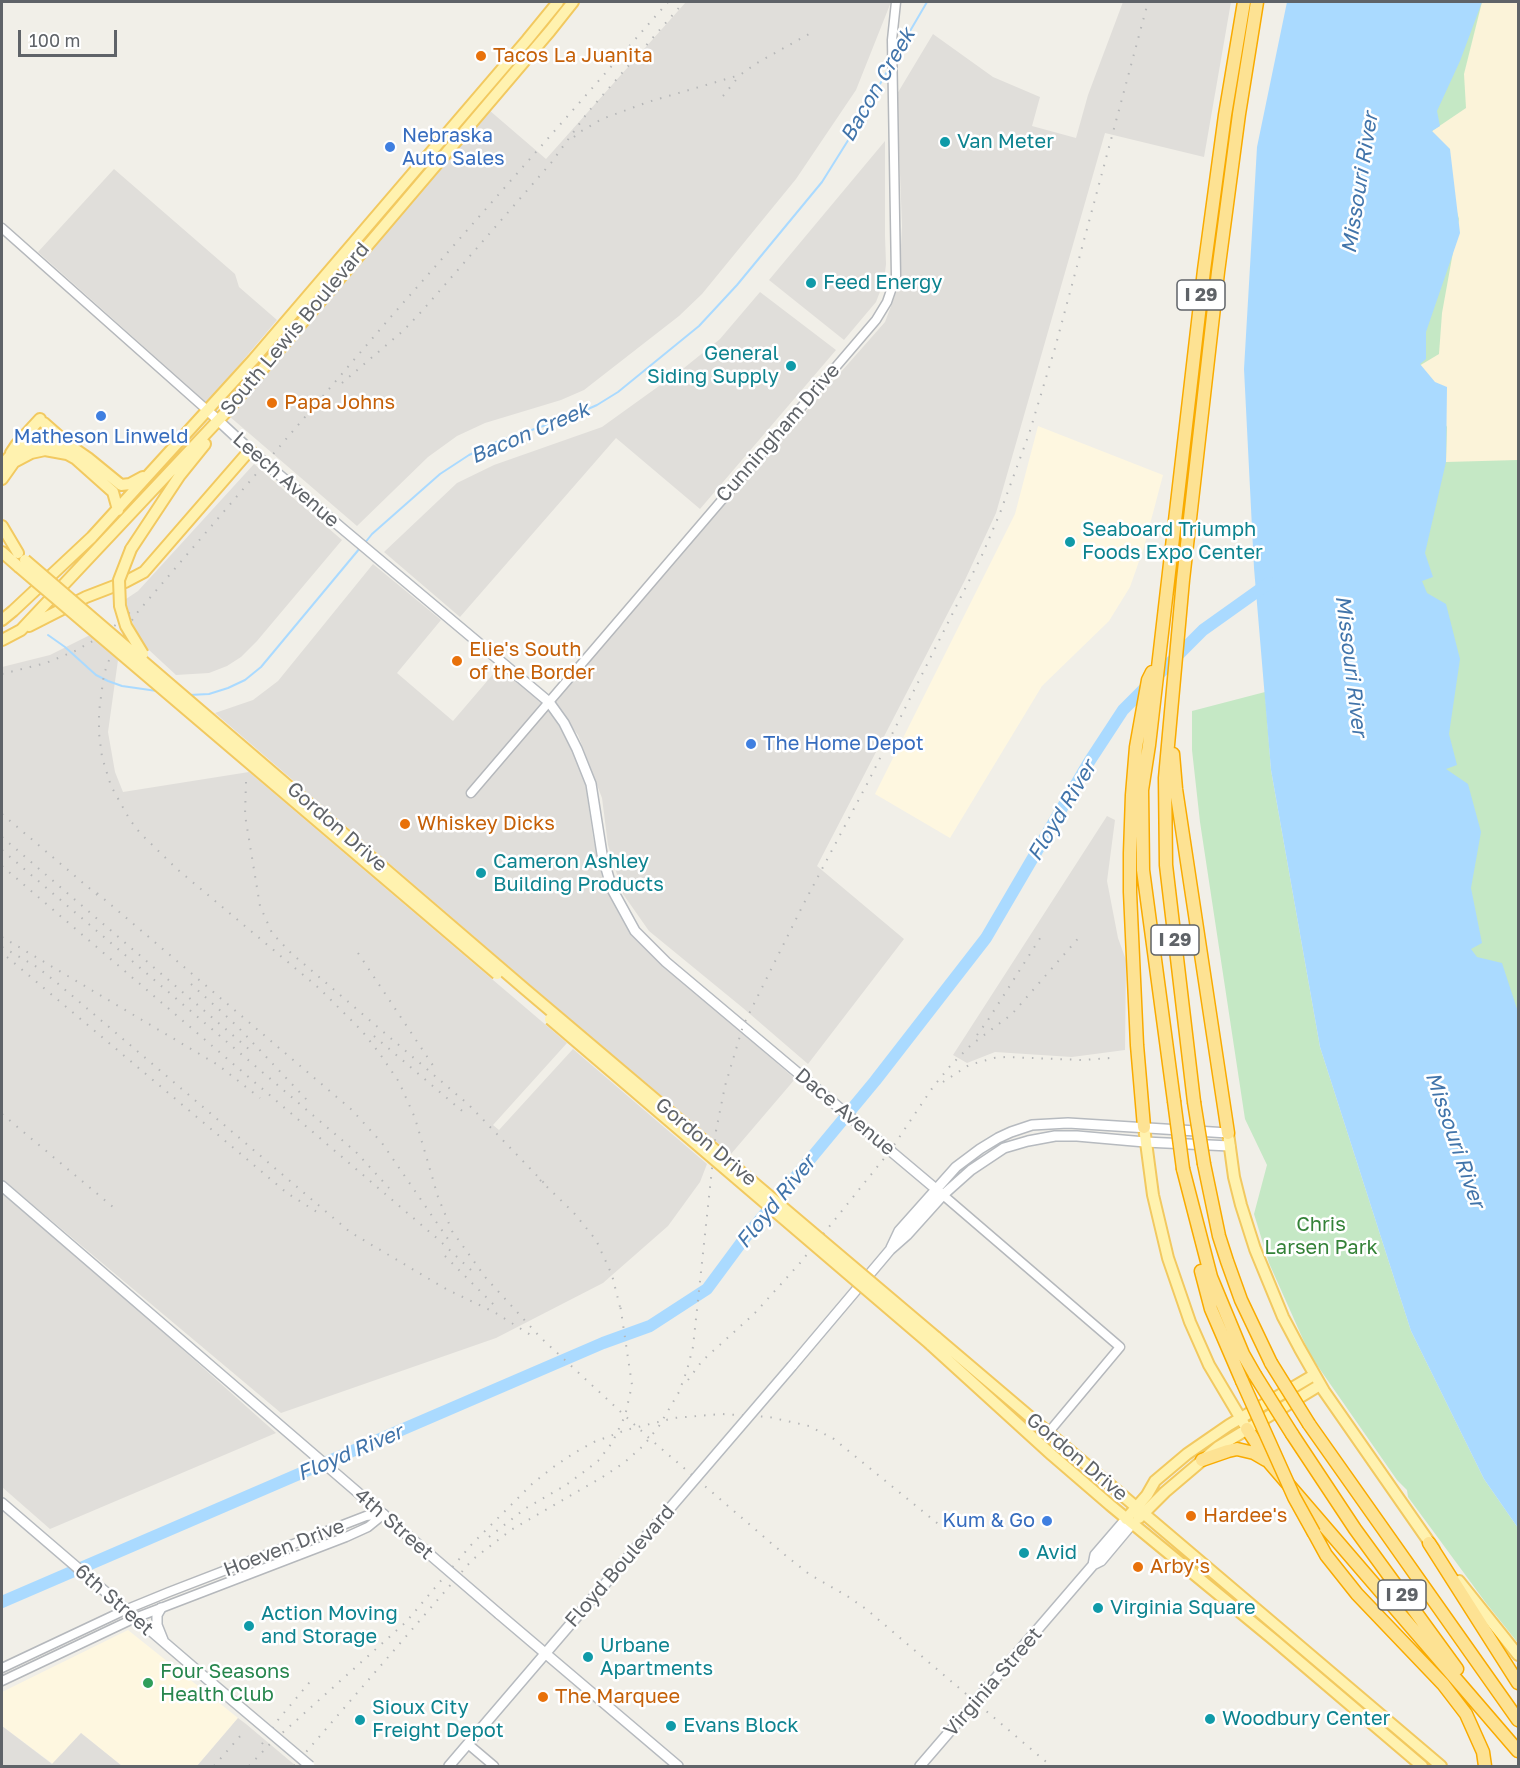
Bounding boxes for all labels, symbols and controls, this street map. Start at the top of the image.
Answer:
scale bar [21,18,120,56]
water label: Bacon Creek [835,24,921,146]
text: 100 m [29,29,80,51]
place label: Tacos La Juanita [493,44,653,68]
marker: Tacos La Juanita [474,49,488,63]
water label: Missouri River [1336,111,1384,255]
place label: Nebraska Auto Sales [402,124,505,171]
place label: Van Meter [957,130,1054,154]
marker: Van Meter [938,135,952,149]
marker: Nebraska Auto Sales [383,140,397,154]
street label: South Lewis Boulevard [216,238,374,420]
place label: Feed Energy [823,271,942,295]
marker: Feed Energy [804,276,818,290]
road number: I 29 [1177,280,1225,310]
place label: General Siding Supply [647,342,779,389]
street label: Cunningham Drive [711,359,845,507]
marker: General Siding Supply [784,359,798,373]
place label: Papa Johns [284,391,395,415]
marker: Papa Johns [265,396,279,410]
water label: Bacon Creek [467,397,593,469]
marker: Matheson Linweld [94,409,108,423]
place label: Matheson Linweld [13,425,189,449]
street label: Leech Avenue [228,427,344,533]
place label: Seaboard Triumph Foods Expo Center [1082,518,1263,565]
marker: Seaboard Triumph Foods Expo Center [1063,535,1077,549]
water label: Missouri River [1330,594,1372,738]
place label: Elie's South of the Border [469,638,595,685]
marker: Elie's South of the Border [450,654,464,668]
place label: The Home Depot [763,732,924,756]
marker: The Home Depot [744,737,758,751]
water label: Floyd River [1022,756,1102,866]
street label: Gordon Drive [282,777,392,877]
place label: Whiskey Dicks [417,812,555,836]
marker: Whiskey Dicks [398,817,412,831]
place label: Cameron Ashley Building Products [493,850,664,897]
marker: Cameron Ashley Building Products [474,866,488,880]
road number: I 29 [1151,925,1199,955]
street label: Dace Avenue [790,1063,900,1161]
water label: Missouri River [1420,1069,1490,1211]
street label: Gordon Drive [650,1093,762,1191]
water label: Floyd River [731,1150,821,1254]
park label: Chris Larsen Park [1264,1213,1378,1260]
street label: Gordon Drive [1021,1408,1133,1506]
water label: Floyd River [293,1419,407,1487]
street label: 4th Street [350,1483,438,1565]
street label: Floyd Boulevard [560,1500,680,1632]
place label: Hardee's [1203,1504,1287,1528]
place label: Kum & Go [942,1509,1035,1533]
marker: Hardee's [1184,1509,1198,1523]
street label: Hoeven Drive [220,1514,348,1582]
marker: Kum & Go [1040,1514,1054,1528]
place label: Avid [1036,1541,1077,1565]
marker: Avid [1017,1546,1031,1560]
place label: Arby's [1150,1555,1210,1579]
street label: 6th Street [70,1559,158,1641]
marker: Arby's [1131,1560,1145,1574]
road number: I 29 [1378,1580,1426,1610]
place label: Virginia Square [1110,1596,1256,1620]
marker: Virginia Square [1091,1601,1105,1615]
place label: Action Moving and Storage [261,1602,398,1649]
marker: Action Moving and Storage [242,1619,256,1633]
street label: Virginia Street [939,1622,1047,1742]
place label: Urbane Apartments [600,1634,713,1681]
marker: Urbane Apartments [581,1650,595,1664]
place label: Four Seasons Health Club [160,1660,290,1707]
marker: Four Seasons Health Club [141,1676,155,1690]
place label: The Marquee [555,1685,680,1709]
marker: The Marquee [536,1690,550,1704]
place label: Sioux City Freight Depot [372,1696,504,1743]
place label: Woodbury Center [1222,1707,1390,1731]
marker: Woodbury Center [1203,1712,1217,1726]
marker: Sioux City Freight Depot [353,1713,367,1727]
place label: Evans Block [683,1714,799,1738]
marker: Evans Block [664,1719,678,1733]

